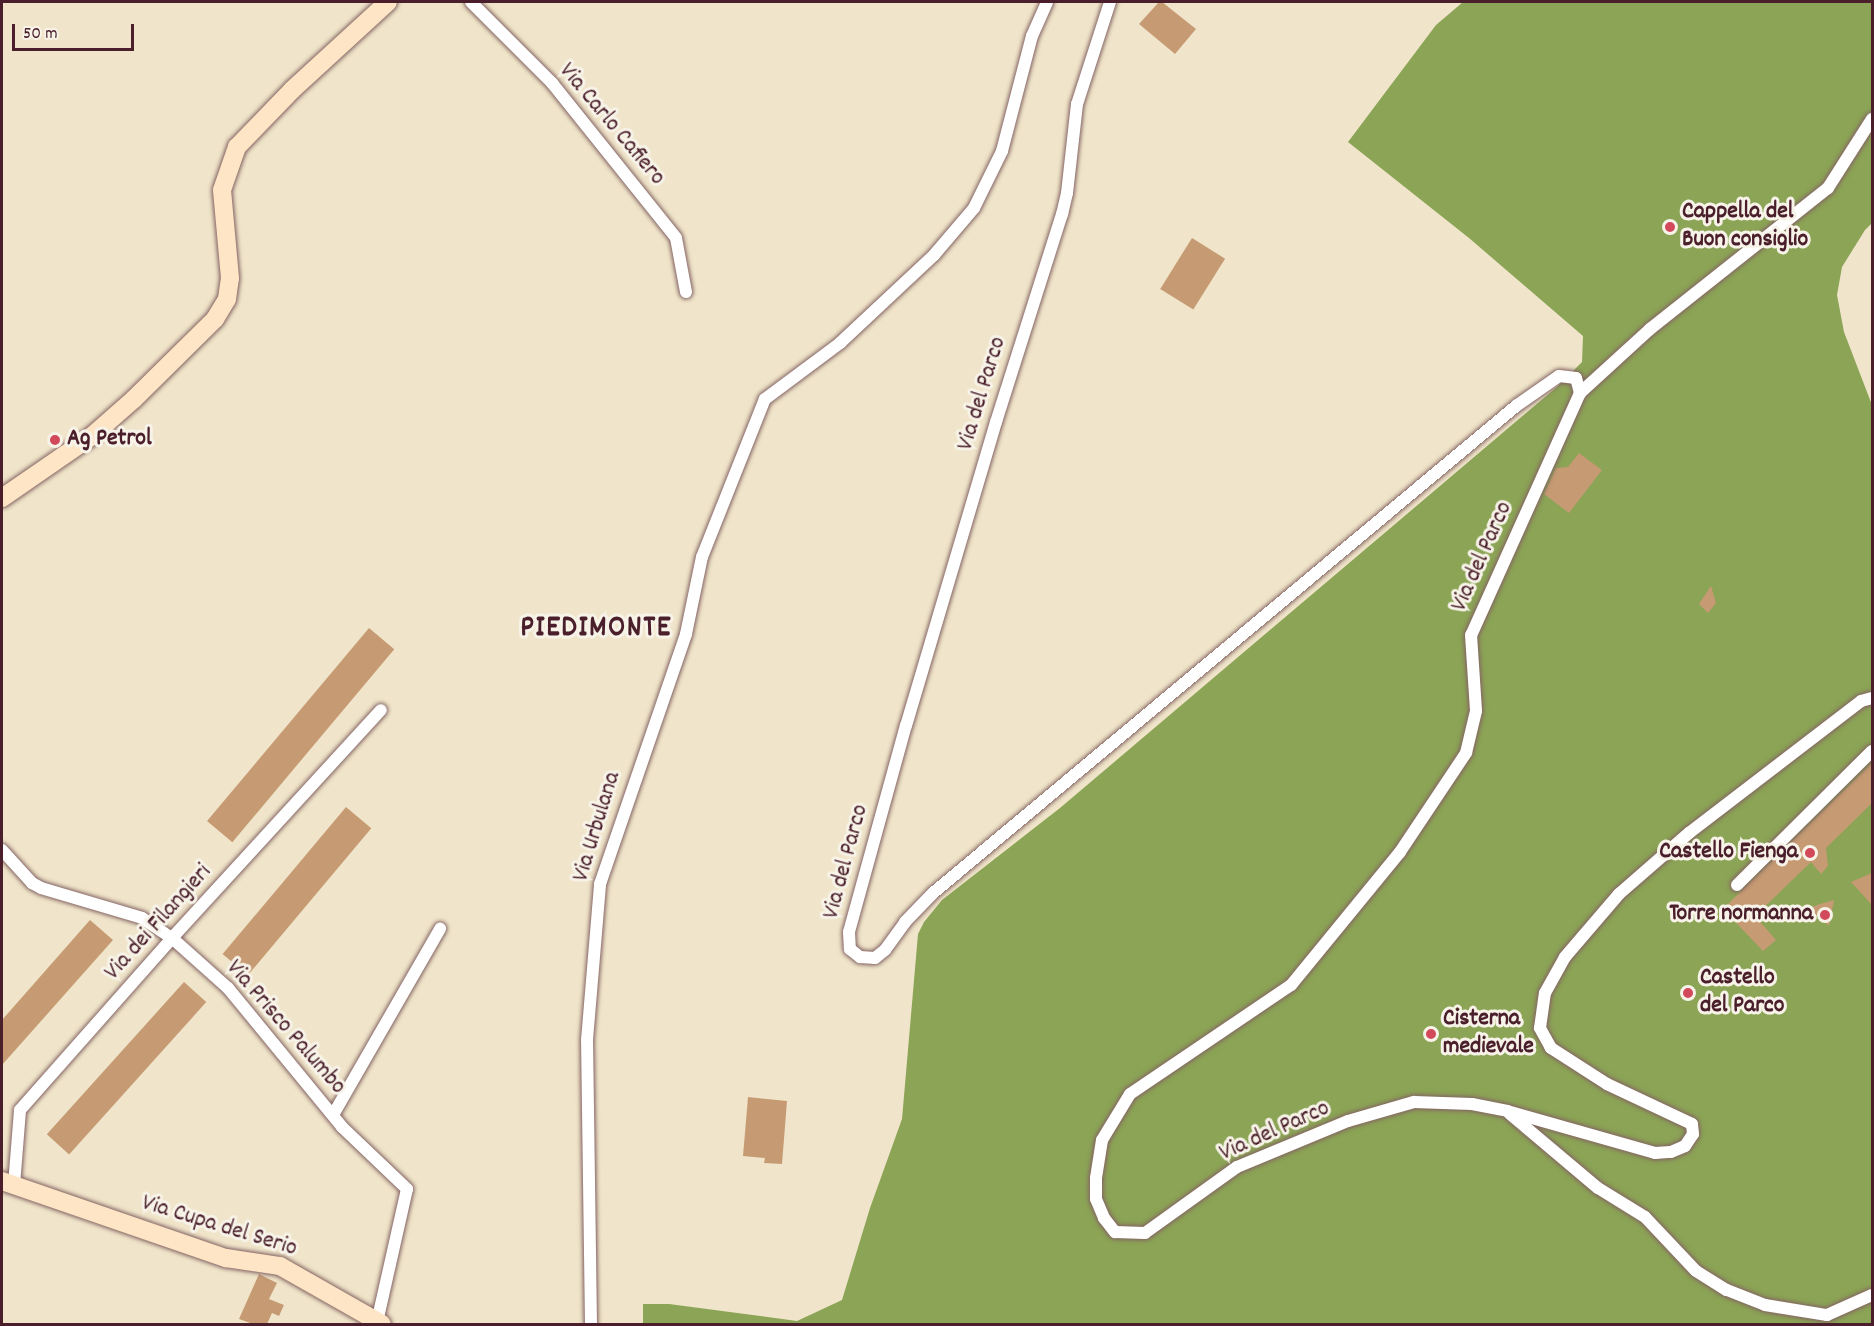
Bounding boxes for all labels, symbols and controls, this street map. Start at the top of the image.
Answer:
scale bar [15,12,136,50]
text: 50 m [23,22,58,47]
street label: Via Carlo Cafiero [551,58,671,192]
place label: Cappella del Buon consiglio [1682,199,1808,255]
marker: Cappella del Buon consiglio [1663,220,1677,234]
street label: Via del Parco [952,334,1014,454]
place label: Ag Petrol [67,426,152,454]
marker: Ag Petrol [48,433,62,447]
street label: Via del Parco [1446,498,1520,616]
district label: PIEDIMONTE [520,612,672,648]
street label: Via Urbulana [568,769,628,885]
street label: Via del Parco [818,802,876,922]
place label: Castello Fienga [1659,839,1798,867]
marker: Castello Fienga [1803,846,1817,860]
street label: Via dei Filangieri [99,859,219,987]
place label: Torre normanna [1669,901,1813,929]
marker: Torre normanna [1818,908,1832,922]
street label: Via Prisco Palumbo [219,955,351,1101]
place label: Castello del Parco [1700,965,1784,1021]
marker: Castello del Parco [1681,986,1695,1000]
place label: Cisterna medievale [1443,1006,1534,1062]
marker: Cisterna medievale [1424,1027,1438,1041]
street label: Via del Parco [1216,1095,1334,1169]
street label: Via Cupa del Serio [138,1190,300,1264]

